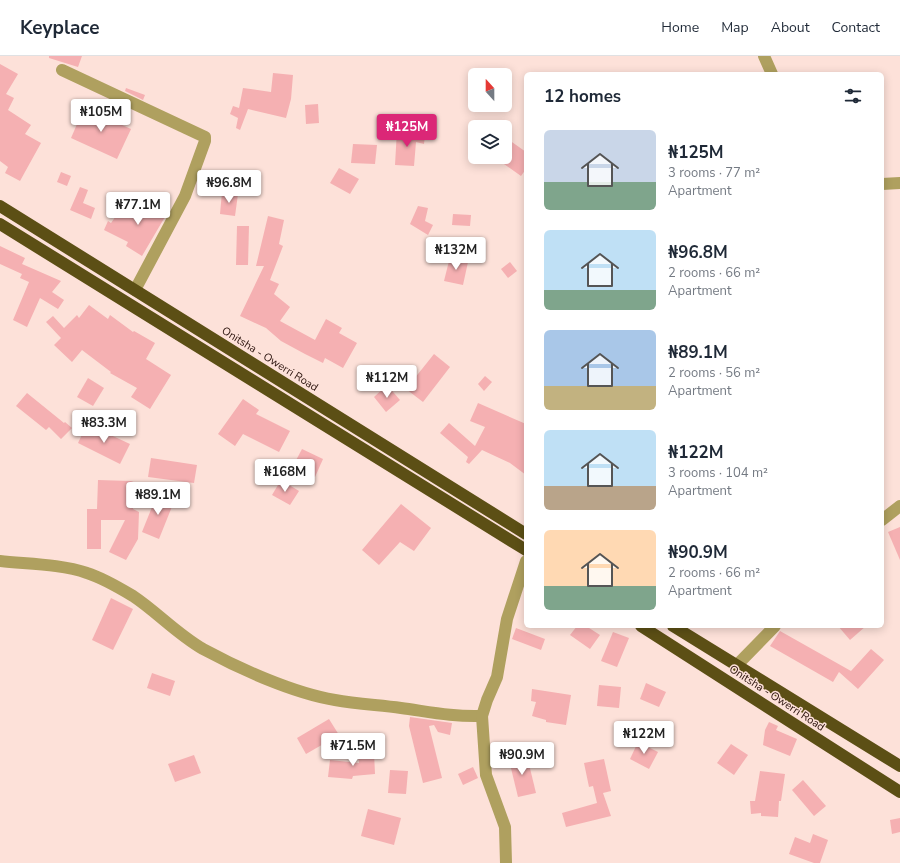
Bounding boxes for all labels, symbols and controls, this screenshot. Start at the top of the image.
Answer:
text: Keyplace [20,15,99,41]
text: Home [661,18,699,37]
text: Map [721,18,749,37]
text: About [771,18,810,37]
text: Contact [832,18,880,37]
north arrow [468,68,512,112]
map controls [468,68,512,164]
text: 12 homes [544,85,621,108]
icon: filters [842,85,864,107]
pin: ₦105M [73,99,129,133]
text: ₦105M [80,103,122,121]
pin: ₦125M [379,114,435,148]
text: ₦125M [386,118,428,136]
button: layers [468,120,512,164]
text: ₦125M [668,141,724,164]
icon: home [576,146,624,194]
text: 3 rooms · 77 m² [668,164,760,182]
pin: ₦96.8M [196,170,262,204]
text: ₦96.8M [206,174,252,192]
text: Apartment [668,182,731,200]
pin: ₦77.1M [105,192,171,226]
text: ₦77.1M [115,196,161,214]
pin: ₦132M [428,237,484,271]
text: ₦132M [435,241,477,259]
text: ₦96.8M [668,241,728,264]
icon: home [576,246,624,294]
text: 2 rooms · 66 m² [668,264,760,282]
text: Apartment [668,282,731,300]
street label: Onitsha - Owerri Road [219,323,321,395]
text: ₦89.1M [668,341,728,364]
icon: home [576,346,624,394]
text: 2 rooms · 56 m² [668,364,760,382]
pin: ₦112M [359,365,415,399]
text: ₦112M [366,369,408,387]
text: Apartment [668,382,731,400]
pin: ₦83.3M [71,410,137,444]
text: ₦83.3M [81,414,127,432]
text: ₦122M [668,441,724,464]
icon: home [576,446,624,494]
pin: ₦168M [257,459,313,493]
text: ₦168M [264,463,306,481]
text: 3 rooms · 104 m² [668,464,768,482]
pin: ₦89.1M [125,482,191,516]
text: Apartment [668,482,731,500]
text: ₦89.1M [135,486,181,504]
text: ₦90.9M [668,541,728,564]
icon: home [576,546,624,594]
text: 2 rooms · 66 m² [668,564,760,582]
text: Apartment [668,582,731,600]
street label: Onitsha - Owerri Road [726,661,828,735]
pin: ₦122M [616,721,672,755]
text: ₦122M [623,725,665,743]
pin: ₦71.5M [320,733,386,767]
text: ₦71.5M [330,737,376,755]
pin: ₦90.9M [489,742,555,776]
text: ₦90.9M [499,746,545,764]

